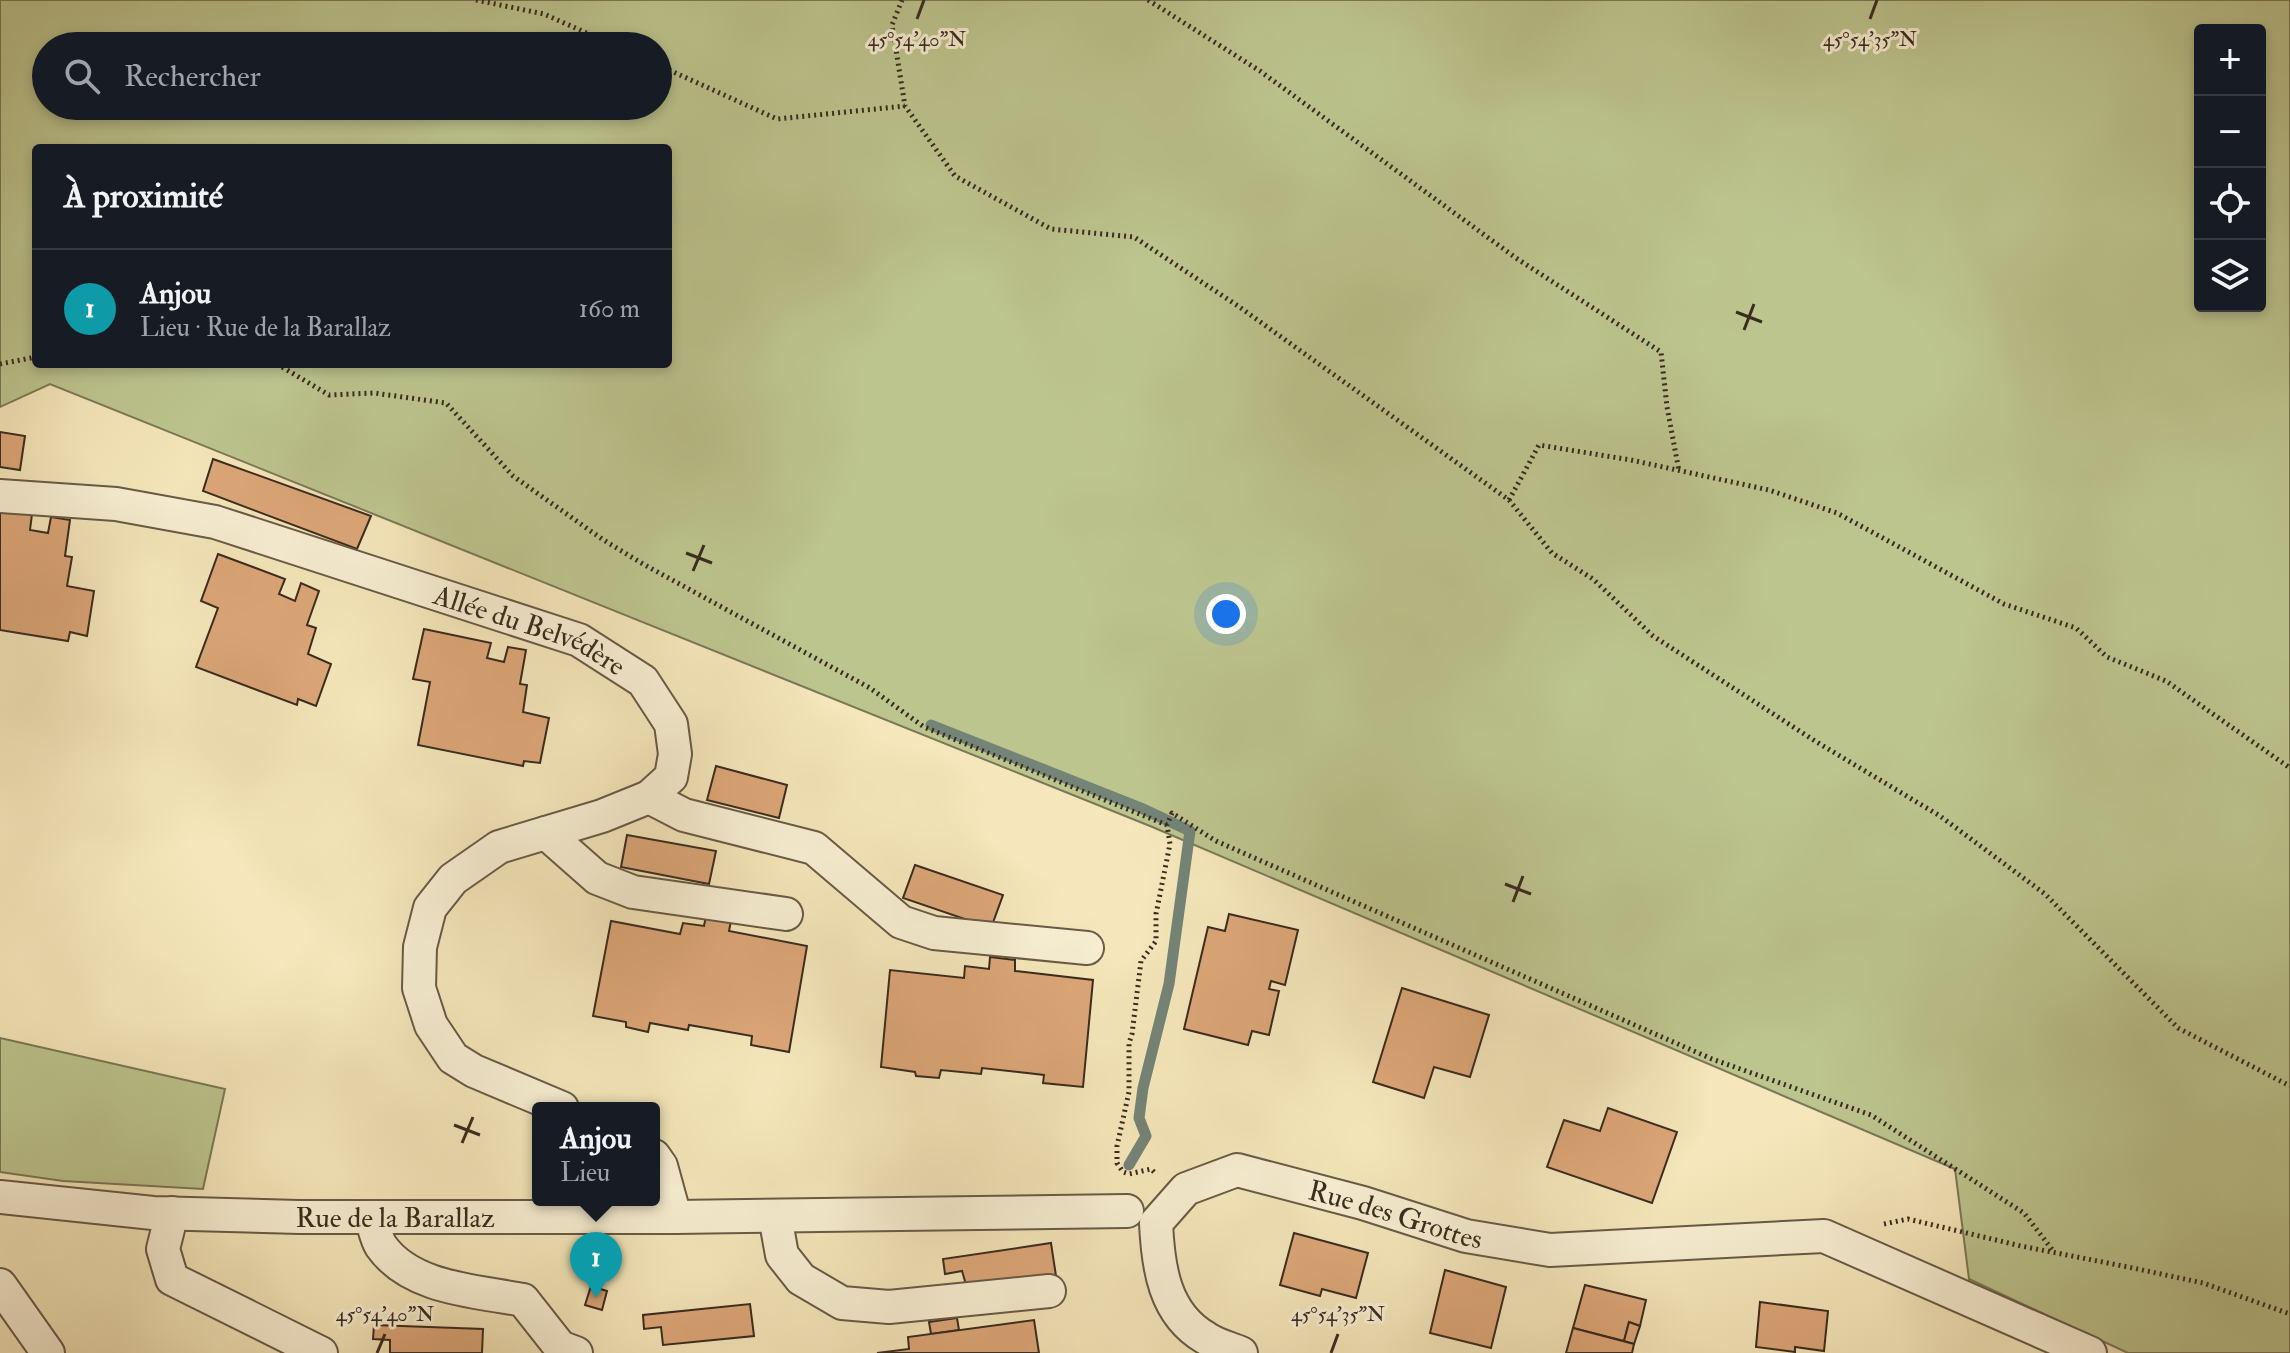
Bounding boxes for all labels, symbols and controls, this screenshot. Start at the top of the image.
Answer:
map controls [2194,24,2266,312]
button: + [2194,24,2266,96]
text: 45°54'40"N [868,27,966,52]
text: 45°54'35"N [1823,27,1917,52]
search box [32,32,672,120]
icon: search [60,54,104,98]
text: Rechercher [124,58,261,95]
button: − [2194,96,2266,168]
button: locate [2194,168,2266,240]
text: À proximité [64,175,223,218]
button: layers [2194,240,2266,312]
text: Anjou [140,275,211,312]
text: 1 [85,293,95,325]
text: 160 m [579,293,640,325]
text: Lieu · Rue de la Barallaz [140,312,391,344]
street label: Allée du Belvédère [428,578,632,684]
your location [1206,594,1246,634]
popup [532,1102,660,1206]
text: Anjou [560,1120,632,1157]
text: Lieu [560,1157,610,1189]
street label: Rue des Grottes [1305,1173,1484,1257]
street label: Rue de la Barallaz [296,1201,495,1236]
pin: 1 [570,1232,622,1298]
text: 45°54'40"N [336,1302,434,1327]
text: 45°54'35"N [1291,1302,1385,1327]

